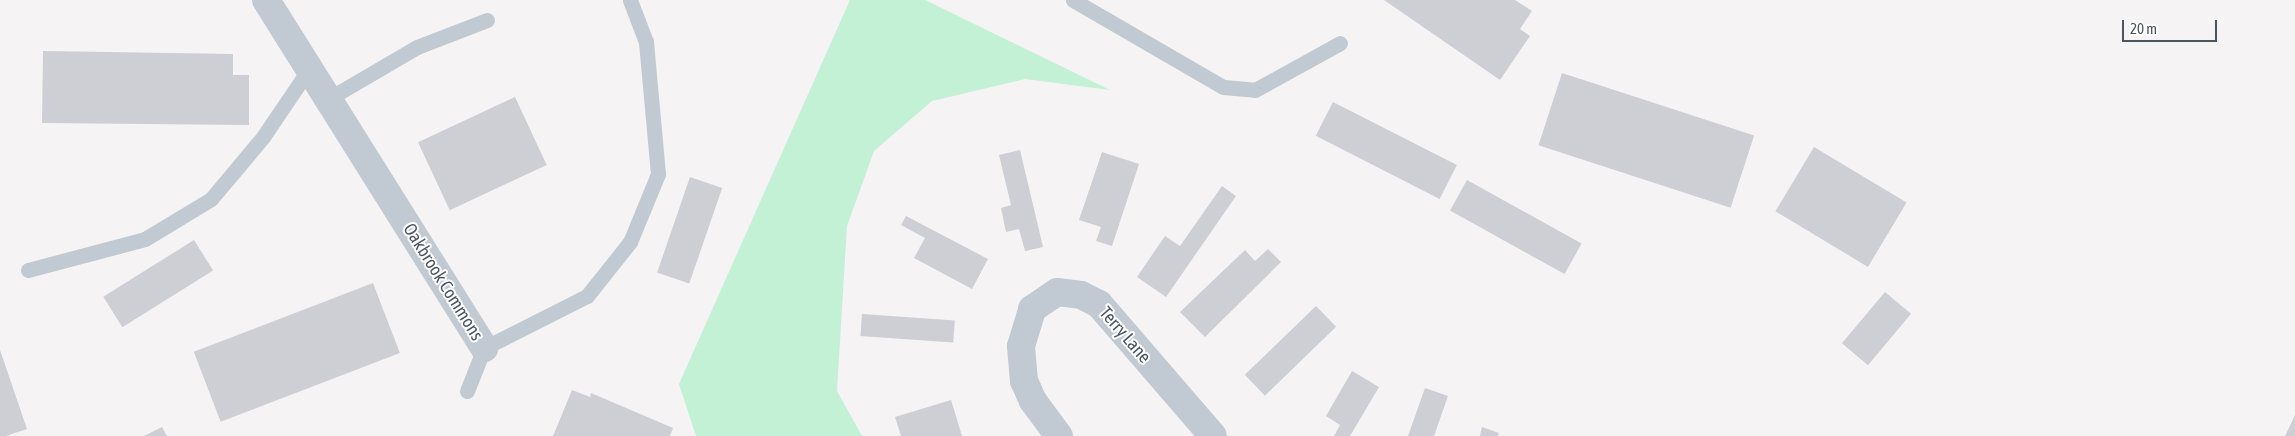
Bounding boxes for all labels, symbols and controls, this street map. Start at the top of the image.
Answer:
scale bar [2125,10,2220,42]
text: 20 m [2130,20,2157,37]
street label: Oakbrook Commons [398,219,488,345]
street label: Terry Lane [1095,302,1155,368]

